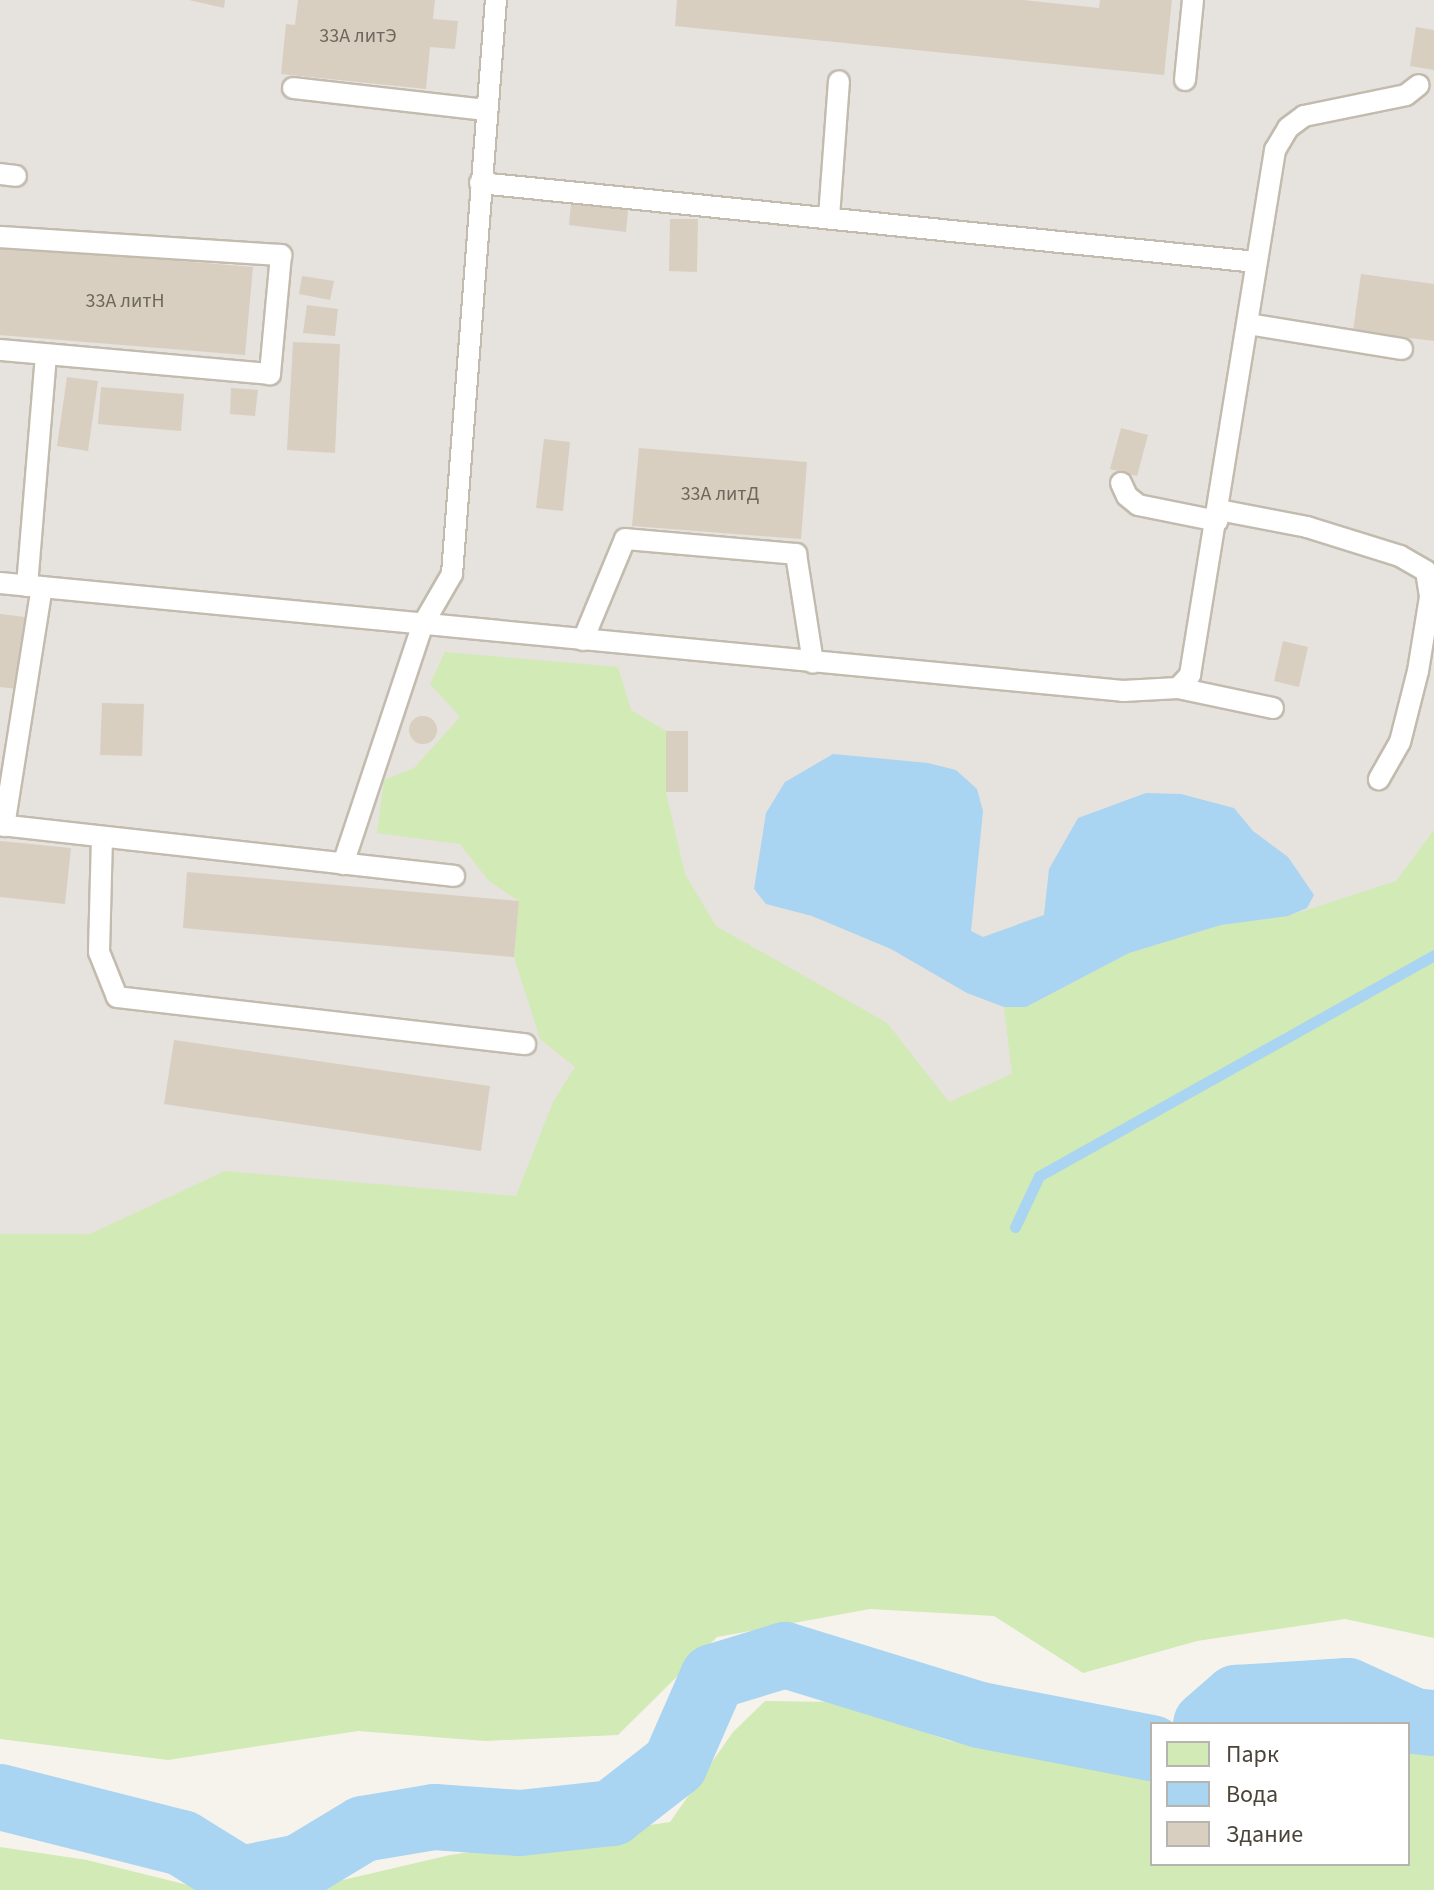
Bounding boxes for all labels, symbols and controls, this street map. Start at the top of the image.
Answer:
house number: 33А литЭ [319,24,397,48]
house number: 33А литН [86,289,164,313]
house number: 33А литД [681,482,759,506]
legend [1150,1722,1410,1866]
text: Парк [1226,1737,1279,1772]
text: Вода [1226,1777,1278,1812]
text: Здание [1226,1817,1303,1852]

